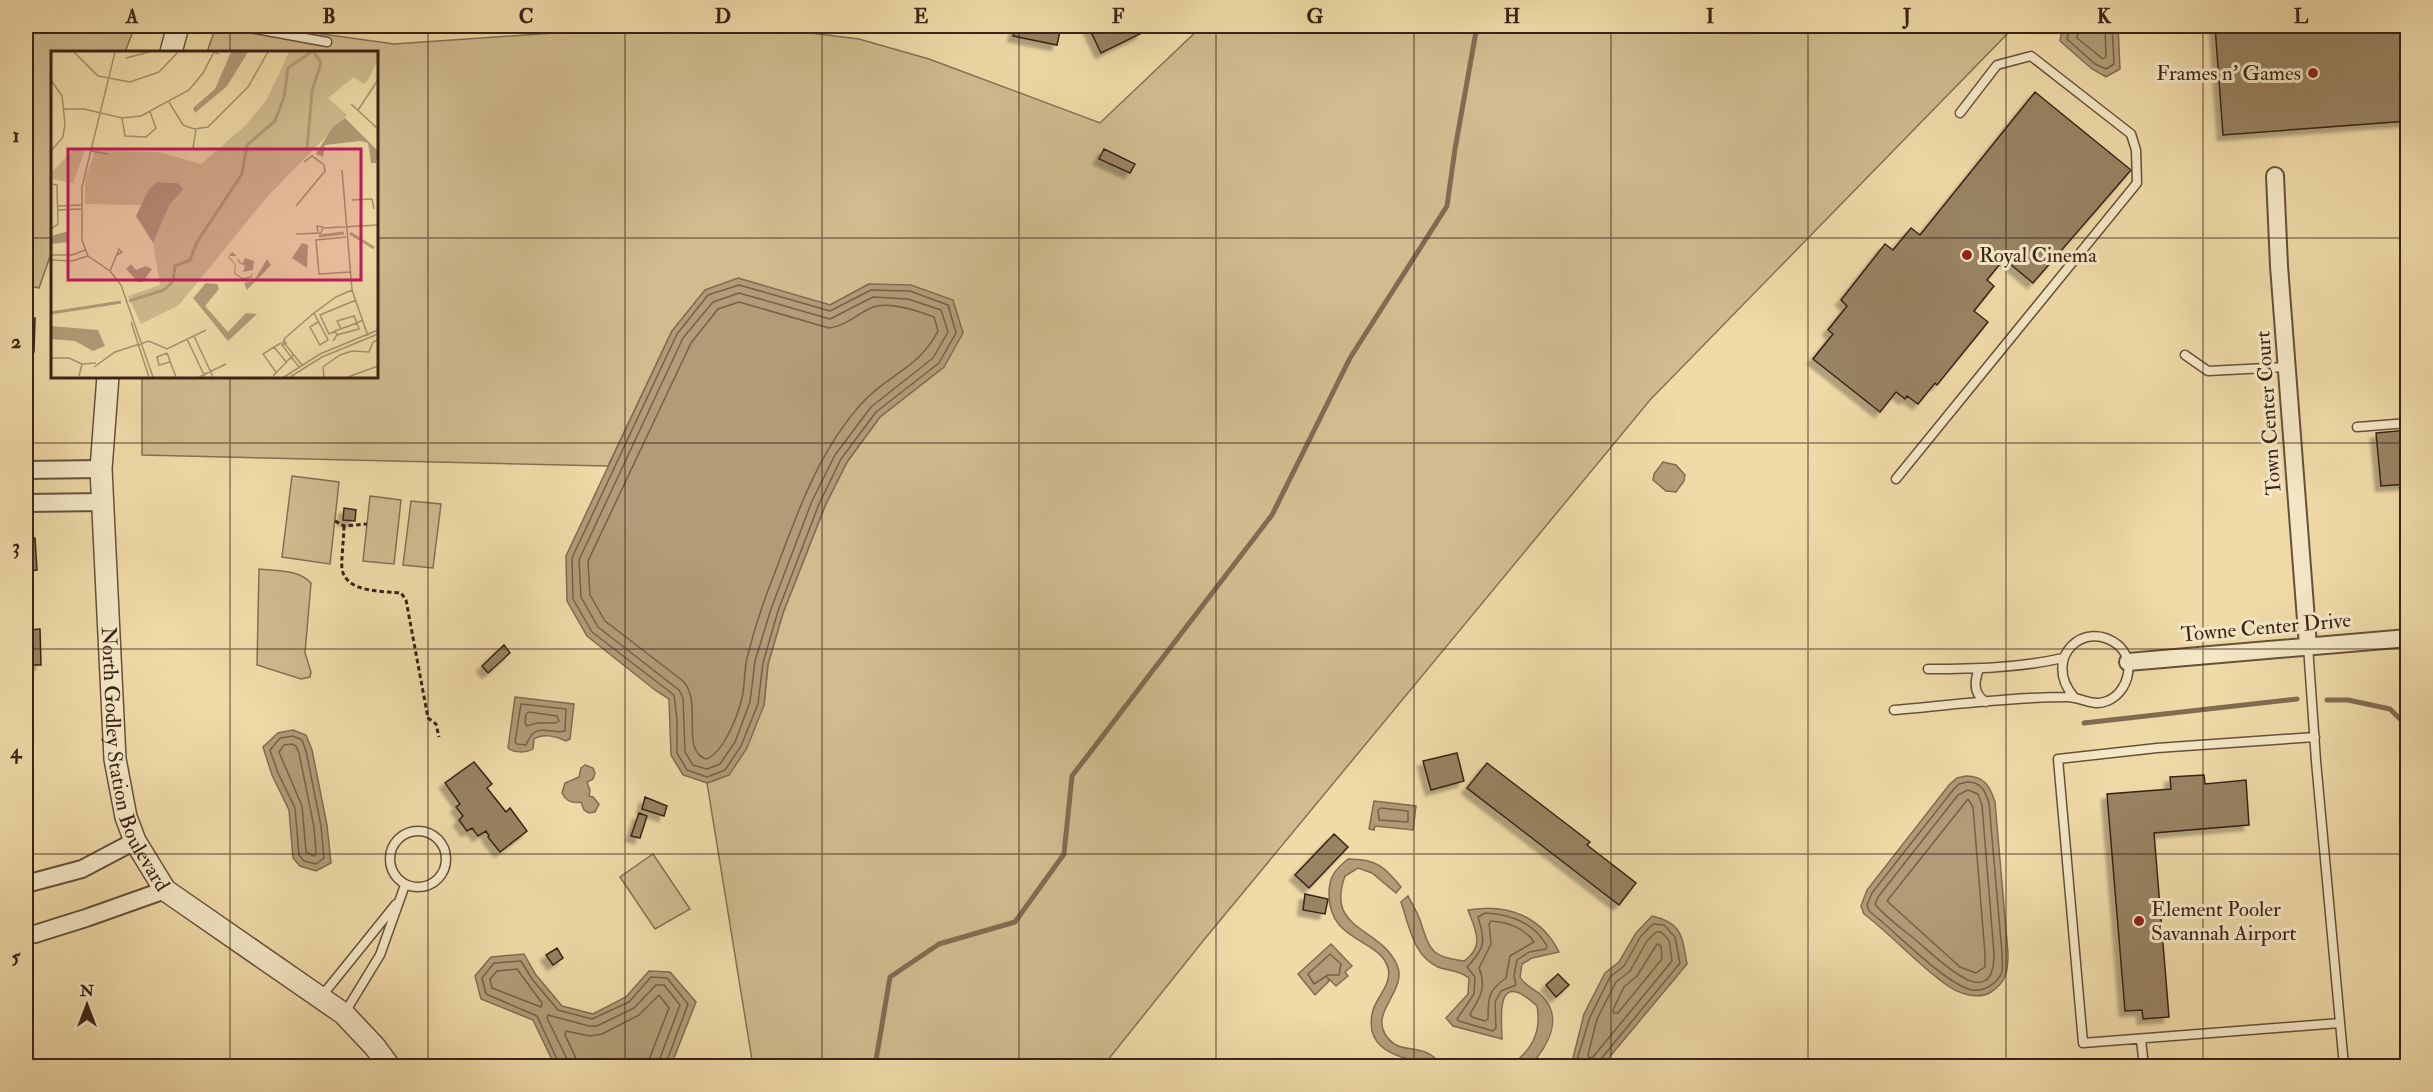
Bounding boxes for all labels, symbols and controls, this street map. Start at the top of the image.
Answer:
text: A [125,4,139,29]
text: B [322,4,336,29]
text: C [519,4,533,29]
text: D [715,4,731,29]
text: E [914,4,929,29]
text: F [1112,4,1125,29]
text: G [1307,4,1324,29]
text: H [1504,4,1520,29]
text: I [1706,4,1714,29]
text: J [1902,4,1911,29]
text: K [2097,4,2112,29]
text: L [2294,4,2309,29]
inset map [51,51,378,378]
place label: Frames n' Games [2156,60,2301,87]
marker: Frames n' Games [2306,66,2320,80]
text: 1 [12,123,20,148]
place label: Royal Cinema [1979,242,2097,269]
marker: Royal Cinema [1960,248,1974,262]
text: 2 [11,329,21,354]
street label: Town Center Court [2249,330,2288,496]
text: 3 [12,534,20,559]
street label: Towne Center Drive [2180,607,2352,648]
street label: North Godley Station Boulevard [95,626,176,897]
text: 4 [10,739,23,764]
place label: Element Pooler Savannah Airport [2151,896,2297,947]
marker: Element Pooler Savannah Airport [2132,914,2146,928]
text: 5 [12,944,22,969]
north arrow [57,975,117,1035]
text: N [79,981,95,1001]

